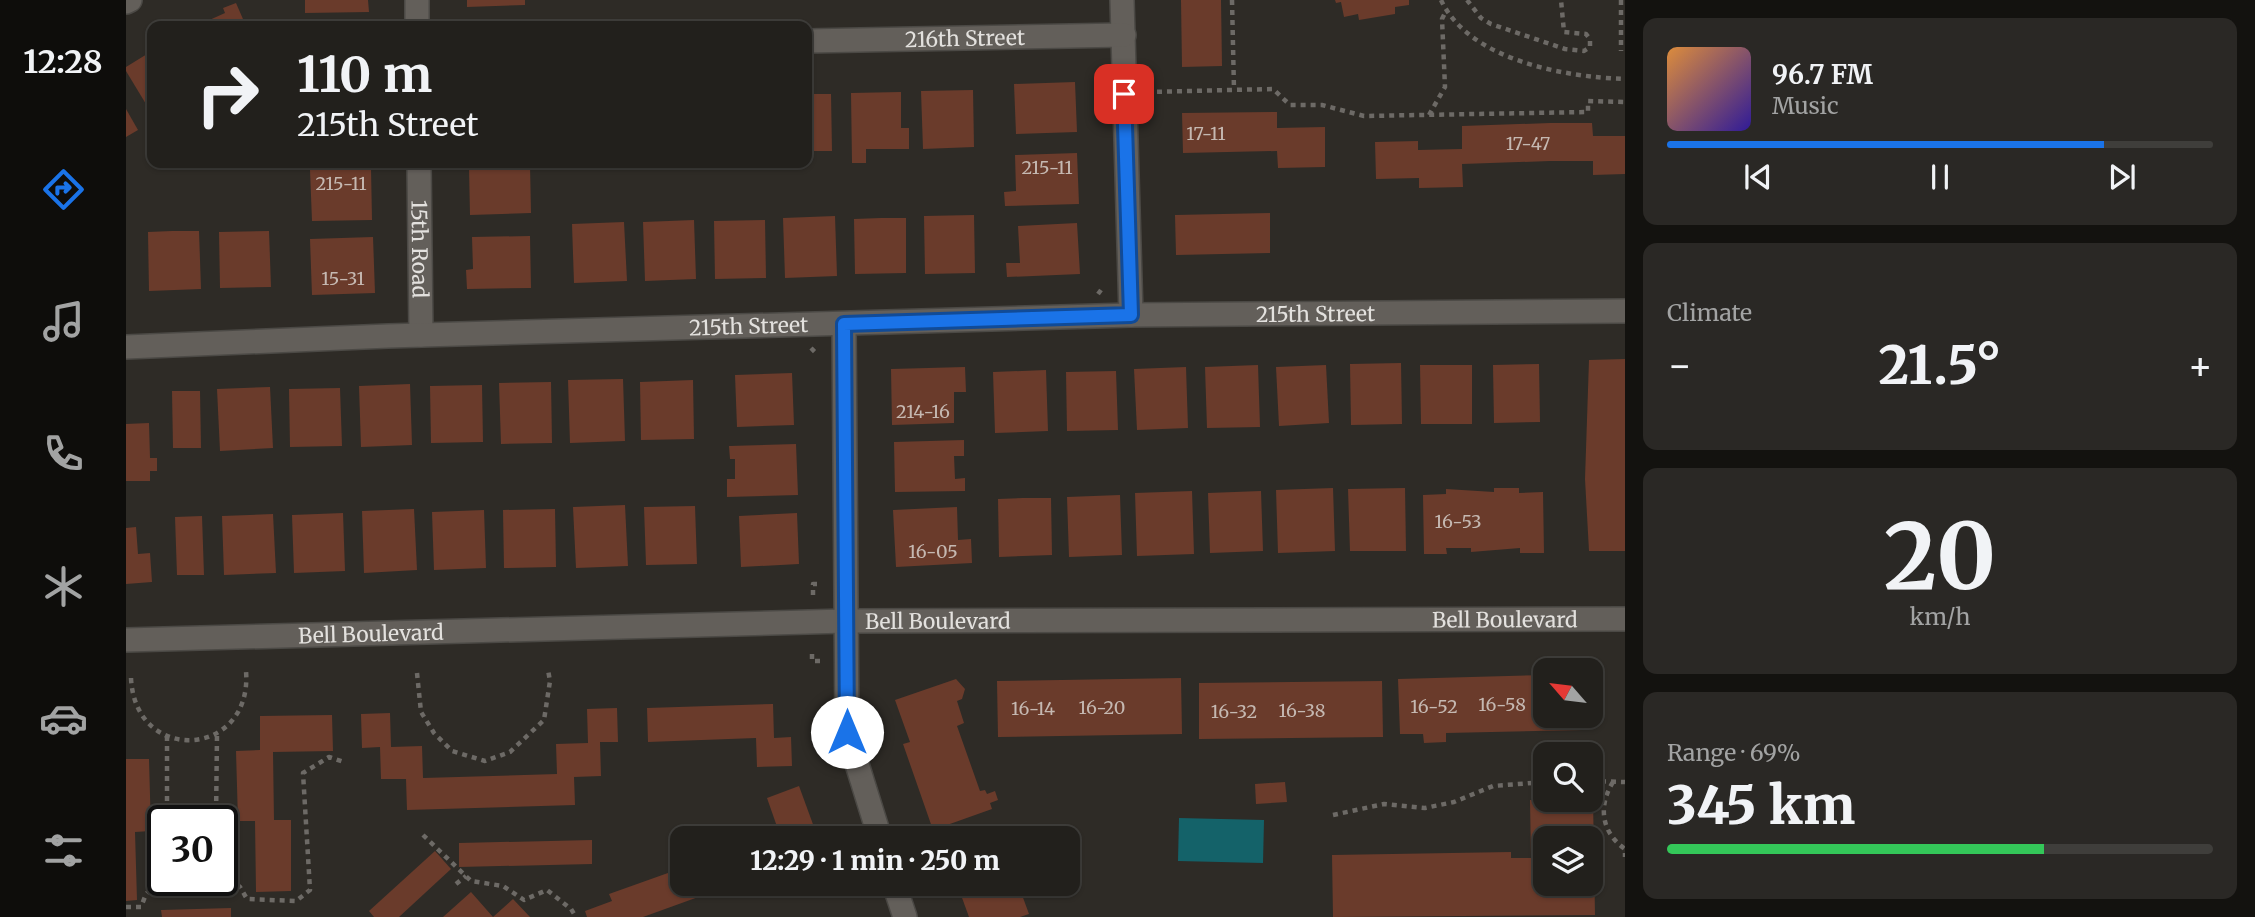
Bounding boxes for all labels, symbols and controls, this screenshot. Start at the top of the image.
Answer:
street label: 216th Street [905,23,1025,53]
text: 12:28 [23,42,103,82]
text: 110 m [297,44,432,105]
icon: right [182,49,273,140]
text: 96.7 FM [1772,58,1873,91]
pin [1094,64,1154,124]
icon: arrive [1105,75,1143,113]
text: Music [1772,91,1839,120]
text: 215th Street [297,105,479,145]
house number: 17-11 [1186,122,1226,145]
house number: 17-47 [1506,132,1550,155]
house number: 215-11 [1021,156,1073,179]
icon: previous [1739,158,1777,196]
icon: pause [1921,158,1959,196]
icon: next [2103,158,2141,196]
icon: directions [39,165,88,214]
house number: 215-11 [315,172,367,195]
street label: 15th Road [406,200,434,299]
house number: 15-31 [321,267,365,290]
icon: music [39,297,88,346]
text: Climate [1667,298,1752,327]
street label: 215th Street [1256,300,1375,327]
street label: 215th Street [689,311,809,341]
text: 21.5° [1879,333,2001,398]
text: − [1667,342,1692,389]
text: + [2188,342,2213,389]
house number: 214-16 [896,400,950,423]
icon: phone [39,429,88,478]
text: 20 [1884,499,1996,614]
house number: 16-53 [1435,510,1481,533]
house number: 16-05 [908,540,958,563]
icon: climate [39,562,88,611]
text: km/h [1910,602,1970,631]
street label: Bell Boulevard [1432,606,1578,633]
street label: Bell Boulevard [865,607,1011,634]
street label: Bell Boulevard [298,618,444,649]
north arrow [1533,658,1603,728]
map controls [1533,658,1603,896]
house number: 16-58 [1478,693,1526,716]
icon: car [39,694,88,743]
position arrow [810,695,884,769]
house number: 16-52 [1410,695,1458,718]
house number: 16-20 [1079,696,1125,719]
house number: 16-14 [1011,697,1055,720]
house number: 16-38 [1279,699,1325,722]
house number: 16-32 [1211,700,1257,723]
text: Range · 69% [1667,738,1800,767]
button: search [1533,742,1603,812]
text: 345 km [1667,773,1855,838]
speed limit sign: 30 [147,805,238,896]
icon: filters [39,826,88,875]
button: layers [1533,826,1603,896]
text: 12:29 · 1 min · 250 m [750,844,1000,877]

